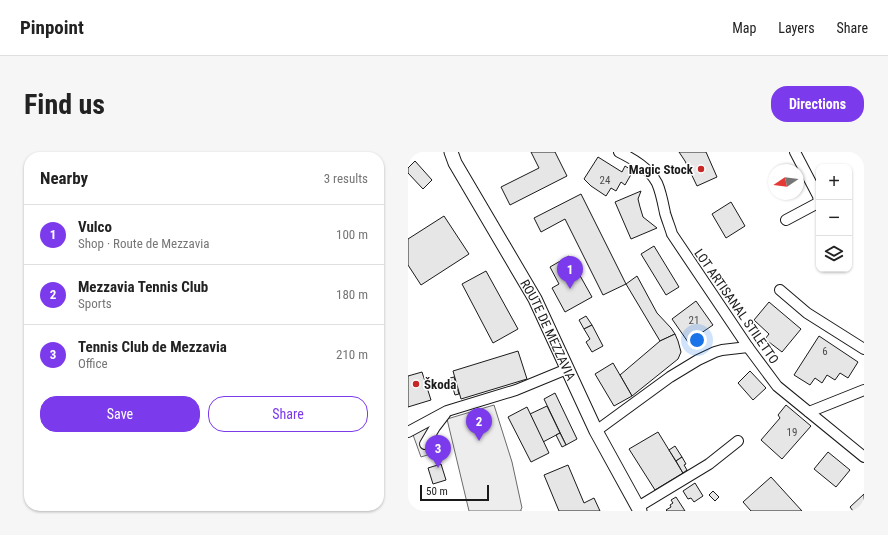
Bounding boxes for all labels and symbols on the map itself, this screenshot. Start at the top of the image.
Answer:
place label: Magic Stock [629,162,694,177]
marker: Magic Stock [696,164,706,174]
north arrow [768,164,804,200]
house number: 24 [600,174,611,187]
street label: LOT ARTISANAL STILETTO [691,246,782,367]
pin: 1 [557,256,583,289]
street label: ROUTE DE MEZZAVIA [517,277,579,383]
house number: 21 [689,314,699,327]
your location [687,330,707,350]
house number: 6 [822,345,828,358]
place label: Škoda [424,377,456,392]
marker: Škoda [411,379,421,389]
pin: 2 [466,408,492,441]
house number: 19 [787,426,797,439]
pin: 3 [425,435,451,468]
scale bar [420,483,489,502]

